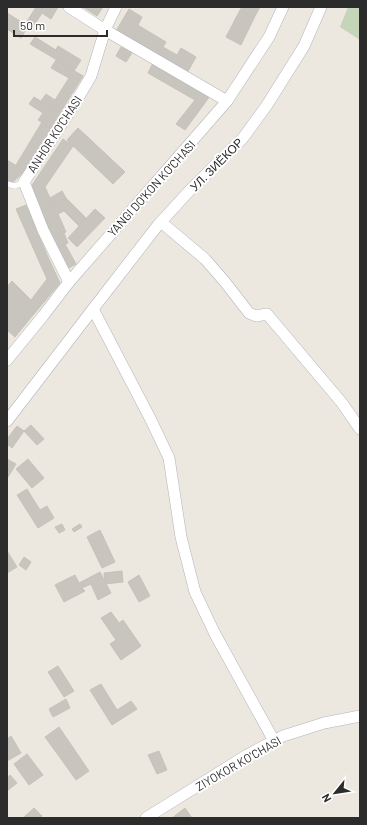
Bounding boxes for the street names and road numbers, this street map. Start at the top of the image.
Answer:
street label: ANHOR KO'CHASI [24,93,84,175]
street label: УЛ. ЗИЁКОР [187,135,245,193]
street label: YANGI DO'KON KO'CHASI [104,137,198,239]
street label: ZIYOKOR KO'CHASI [193,733,283,793]

